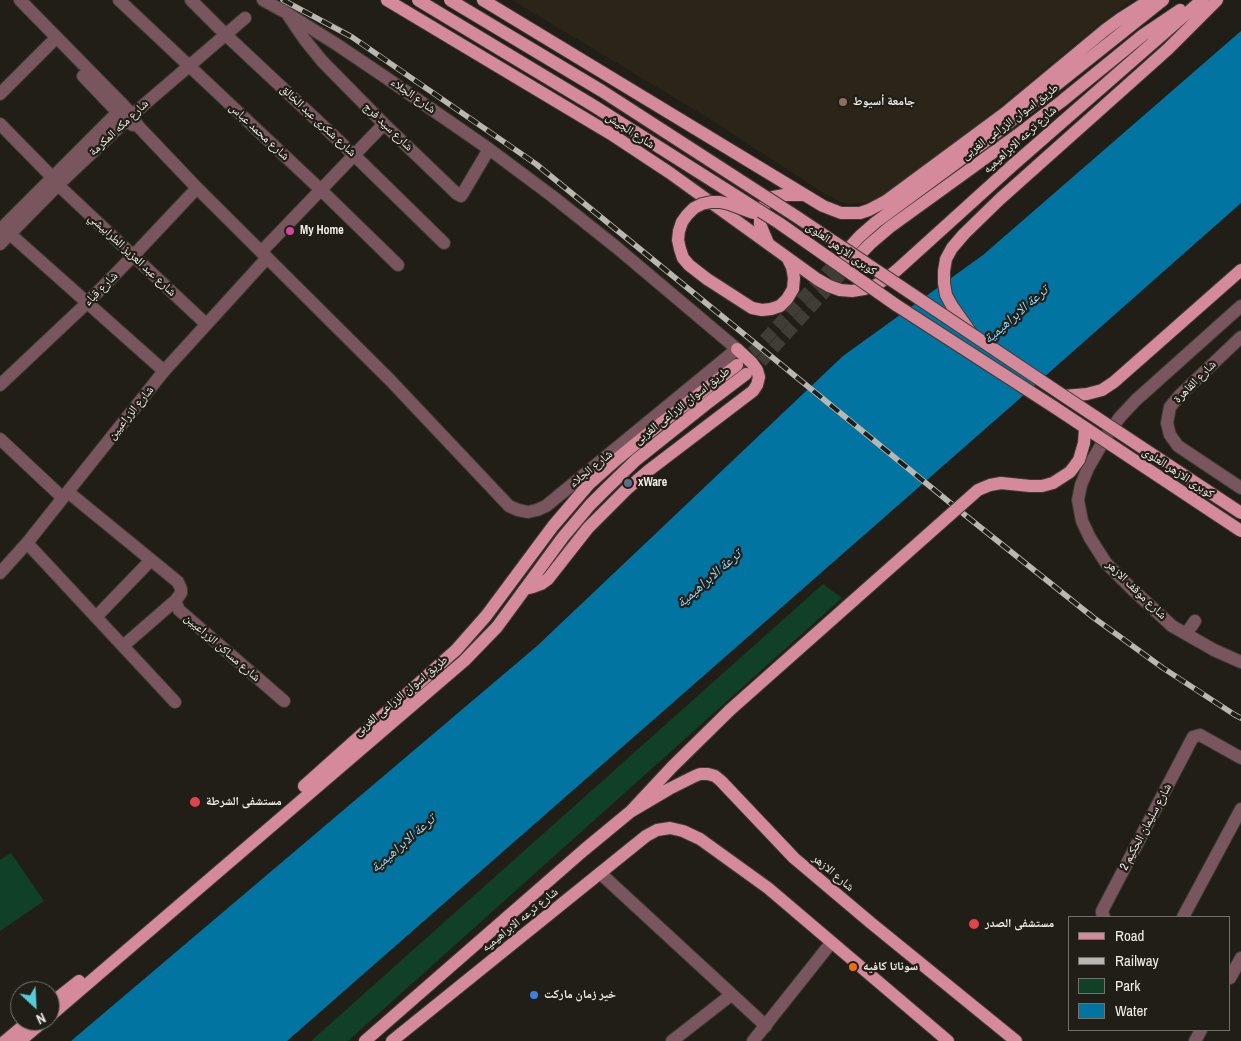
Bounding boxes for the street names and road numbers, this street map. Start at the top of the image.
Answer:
street label: شارع الجلاء [388,75,438,117]
street label: طريق اسوان الزراعى الغربى [959,81,1061,163]
street label: شارع شكرى عبد الخالق [277,82,359,160]
street label: شارع مكه المكرمة [86,97,152,159]
street label: شارع محمد عباس [226,100,292,164]
street label: شارع سيد فرج [360,100,416,154]
street label: شارع ترعه الابراهيميه [980,103,1060,177]
street label: شارع الجيش [603,110,657,152]
street label: شارع عبد العزيز الطرابيشي [85,211,179,299]
street label: كوبرى الازهر العلوى [803,219,879,279]
street label: شارع قباء [81,269,121,309]
street label: شارع القاهرة [1171,358,1219,406]
street label: طريق اسوان الزراعى الغربى [631,364,733,448]
street label: شارع الزراعيين [105,383,157,443]
street label: كوبرى الازهر العلوى [1139,444,1217,502]
street label: شارع الجلاء [566,447,616,491]
street label: شارع موقف الازهر [1103,557,1169,623]
street label: شارع مساكن الزراعيين [181,611,263,685]
street label: طريق اسوان الزراعى الغربى [351,653,451,739]
street label: شارع سليمان الحكيم 2 [1117,781,1175,873]
street label: شارع الازهر [809,851,857,895]
street label: شارع ترعه الابراهيميه [479,885,561,955]

